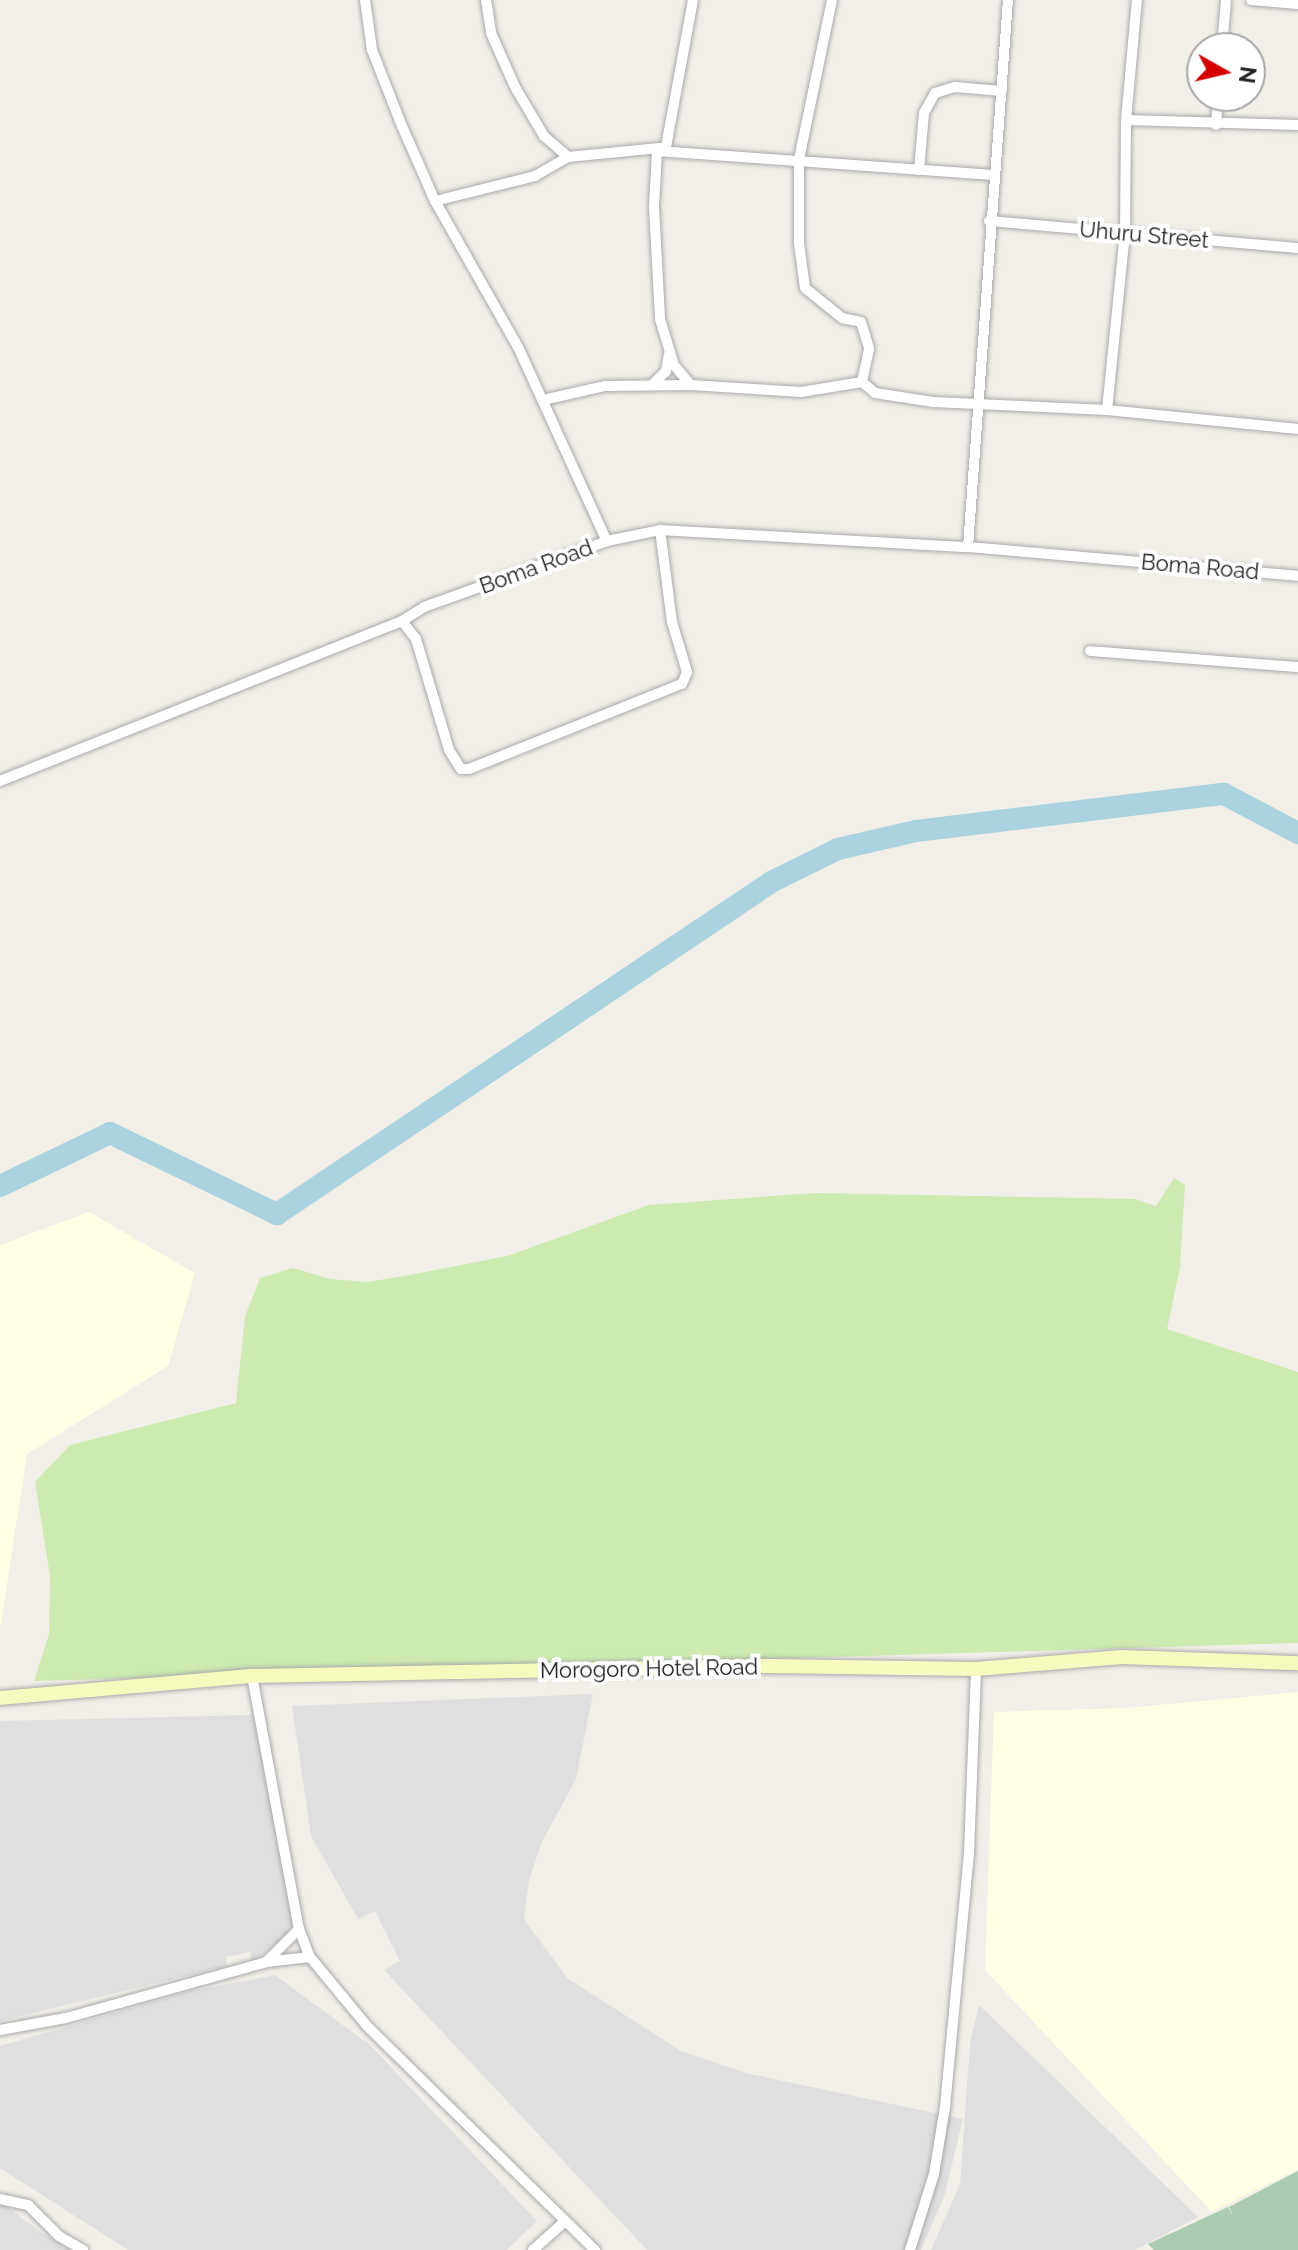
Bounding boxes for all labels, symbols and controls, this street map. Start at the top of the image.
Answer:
north arrow [1186,32,1266,112]
text: N [1234,65,1262,85]
street label: Uhuru Street [1078,216,1210,254]
street label: Boma Road [476,534,596,600]
street label: Boma Road [1140,549,1260,585]
street label: Morogoro Hotel Road [539,1654,759,1684]

